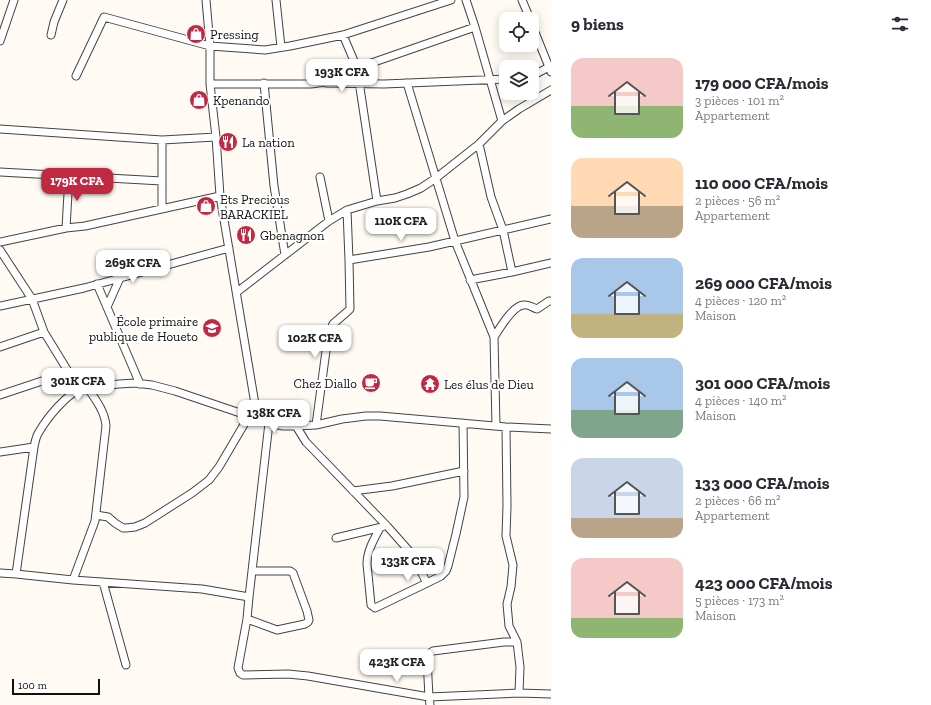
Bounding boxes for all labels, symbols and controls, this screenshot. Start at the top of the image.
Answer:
map controls [499,12,539,100]
button: locate [499,12,539,52]
icon: filters [889,13,911,35]
text: 9 biens [571,14,624,34]
shop icon: Pressing [185,23,207,45]
place label: Pressing [210,27,259,42]
pin: 193K CFA [301,59,383,93]
button: layers [499,60,539,100]
text: 193K CFA [315,64,369,79]
text: 179 000 CFA/mois [695,73,829,93]
icon: home [603,74,651,122]
shop icon: Kpenando [188,89,210,111]
place label: Kpenando [213,93,270,108]
text: 3 pièces · 101 m² [695,93,784,108]
text: Appartement [695,108,770,123]
restaurant icon: La nation [217,131,239,153]
place label: La nation [242,135,295,150]
pin: 179K CFA [36,168,118,202]
text: 179K CFA [50,173,104,188]
text: 110 000 CFA/mois [695,173,828,193]
icon: home [603,174,651,222]
place label: Ets Precious BARACKIEL [220,192,290,222]
text: 2 pièces · 56 m² [695,193,780,208]
shop icon: Ets Precious BARACKIEL [195,195,217,217]
pin: 110K CFA [360,208,442,242]
text: Appartement [695,208,770,223]
text: 110K CFA [374,213,428,228]
restaurant icon: Gbenagnon [235,224,257,246]
place label: Gbenagnon [260,228,325,243]
pin: 269K CFA [92,250,174,284]
text: 269K CFA [105,255,161,270]
text: 269 000 CFA/mois [695,273,832,293]
icon: home [603,274,651,322]
text: 4 pièces · 120 m² [695,293,786,308]
text: Maison [695,308,736,323]
place label: École primaire publique de Houeto [89,314,198,344]
school or university icon: École primaire publique de Houeto [201,317,223,339]
pin: 102K CFA [274,325,356,359]
text: 102K CFA [288,330,342,345]
pin: 301K CFA [37,368,119,402]
cafe icon: Chez Diallo [360,372,382,394]
text: 301K CFA [51,373,105,388]
temple icon: Les élus de Dieu [419,373,441,395]
text: 301 000 CFA/mois [695,373,830,393]
icon: home [603,374,651,422]
place label: Chez Diallo [294,376,357,391]
place label: Les élus de Dieu [444,377,534,392]
text: 4 pièces · 140 m² [695,393,787,408]
pin: 138K CFA [233,400,315,434]
text: 138K CFA [247,405,301,420]
text: Maison [695,408,736,423]
text: 133 000 CFA/mois [695,473,830,493]
icon: home [603,474,651,522]
text: 2 pièces · 66 m² [695,493,781,508]
text: Appartement [695,508,770,523]
pin: 133K CFA [367,548,449,582]
text: 133K CFA [381,553,435,568]
text: 423 000 CFA/mois [695,573,833,593]
icon: home [603,574,651,622]
text: 5 pièces · 173 m² [695,593,784,608]
text: Maison [695,608,736,623]
pin: 423K CFA [356,649,438,683]
text: 423K CFA [369,654,425,669]
scale bar [12,677,100,696]
text: 100 m [18,679,47,692]

